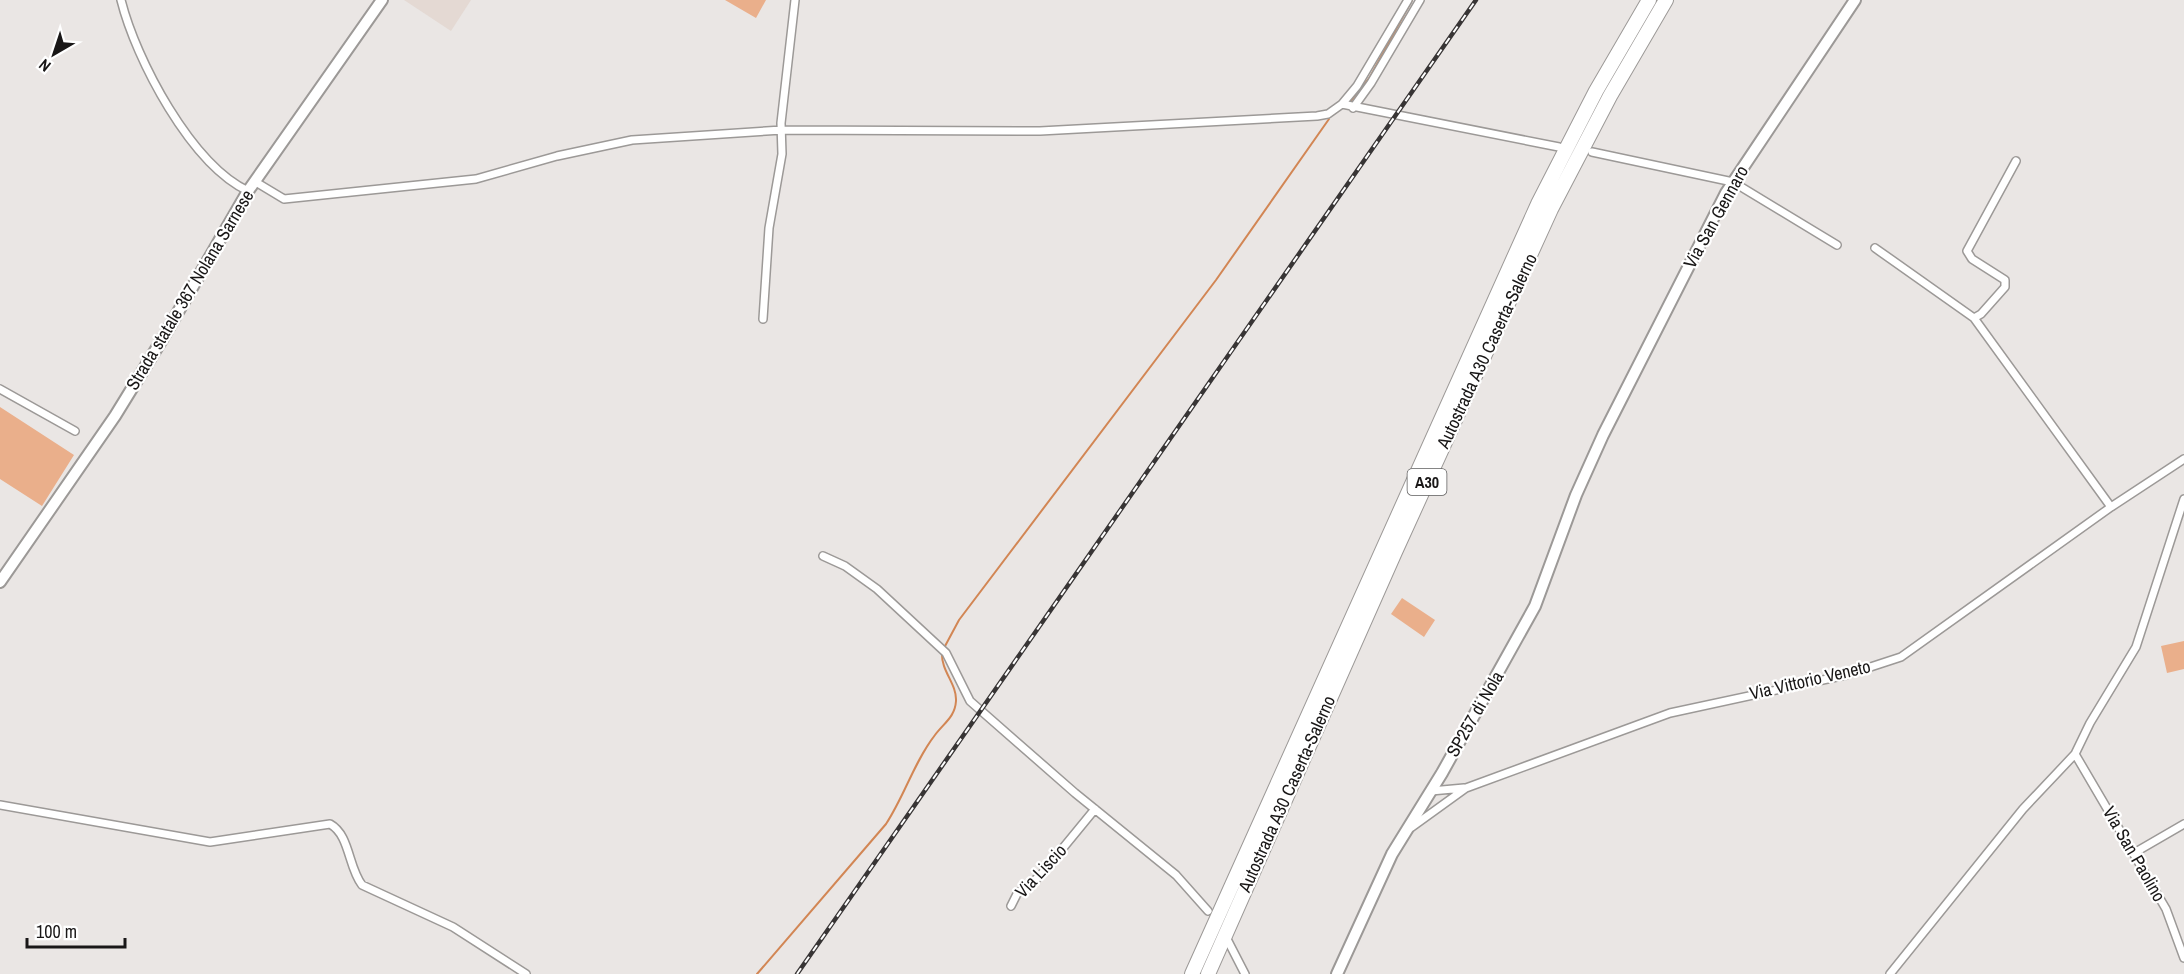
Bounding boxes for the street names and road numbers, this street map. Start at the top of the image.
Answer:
street label: Via San Gennaro [1677,161,1754,273]
street label: Strada statale 367 Nolana Sarnese [120,185,259,395]
street label: Autostrada A30 Caserta-Salerno [1430,249,1543,453]
road number: A30 [1408,469,1446,495]
street label: Via Vittorio Veneto [1747,653,1873,706]
street label: SP257 di Nola [1440,666,1509,761]
street label: Autostrada A30 Caserta-Salerno [1231,692,1341,897]
street label: Via San Paolino [2097,801,2172,906]
street label: Via Liscio [1009,838,1072,903]

